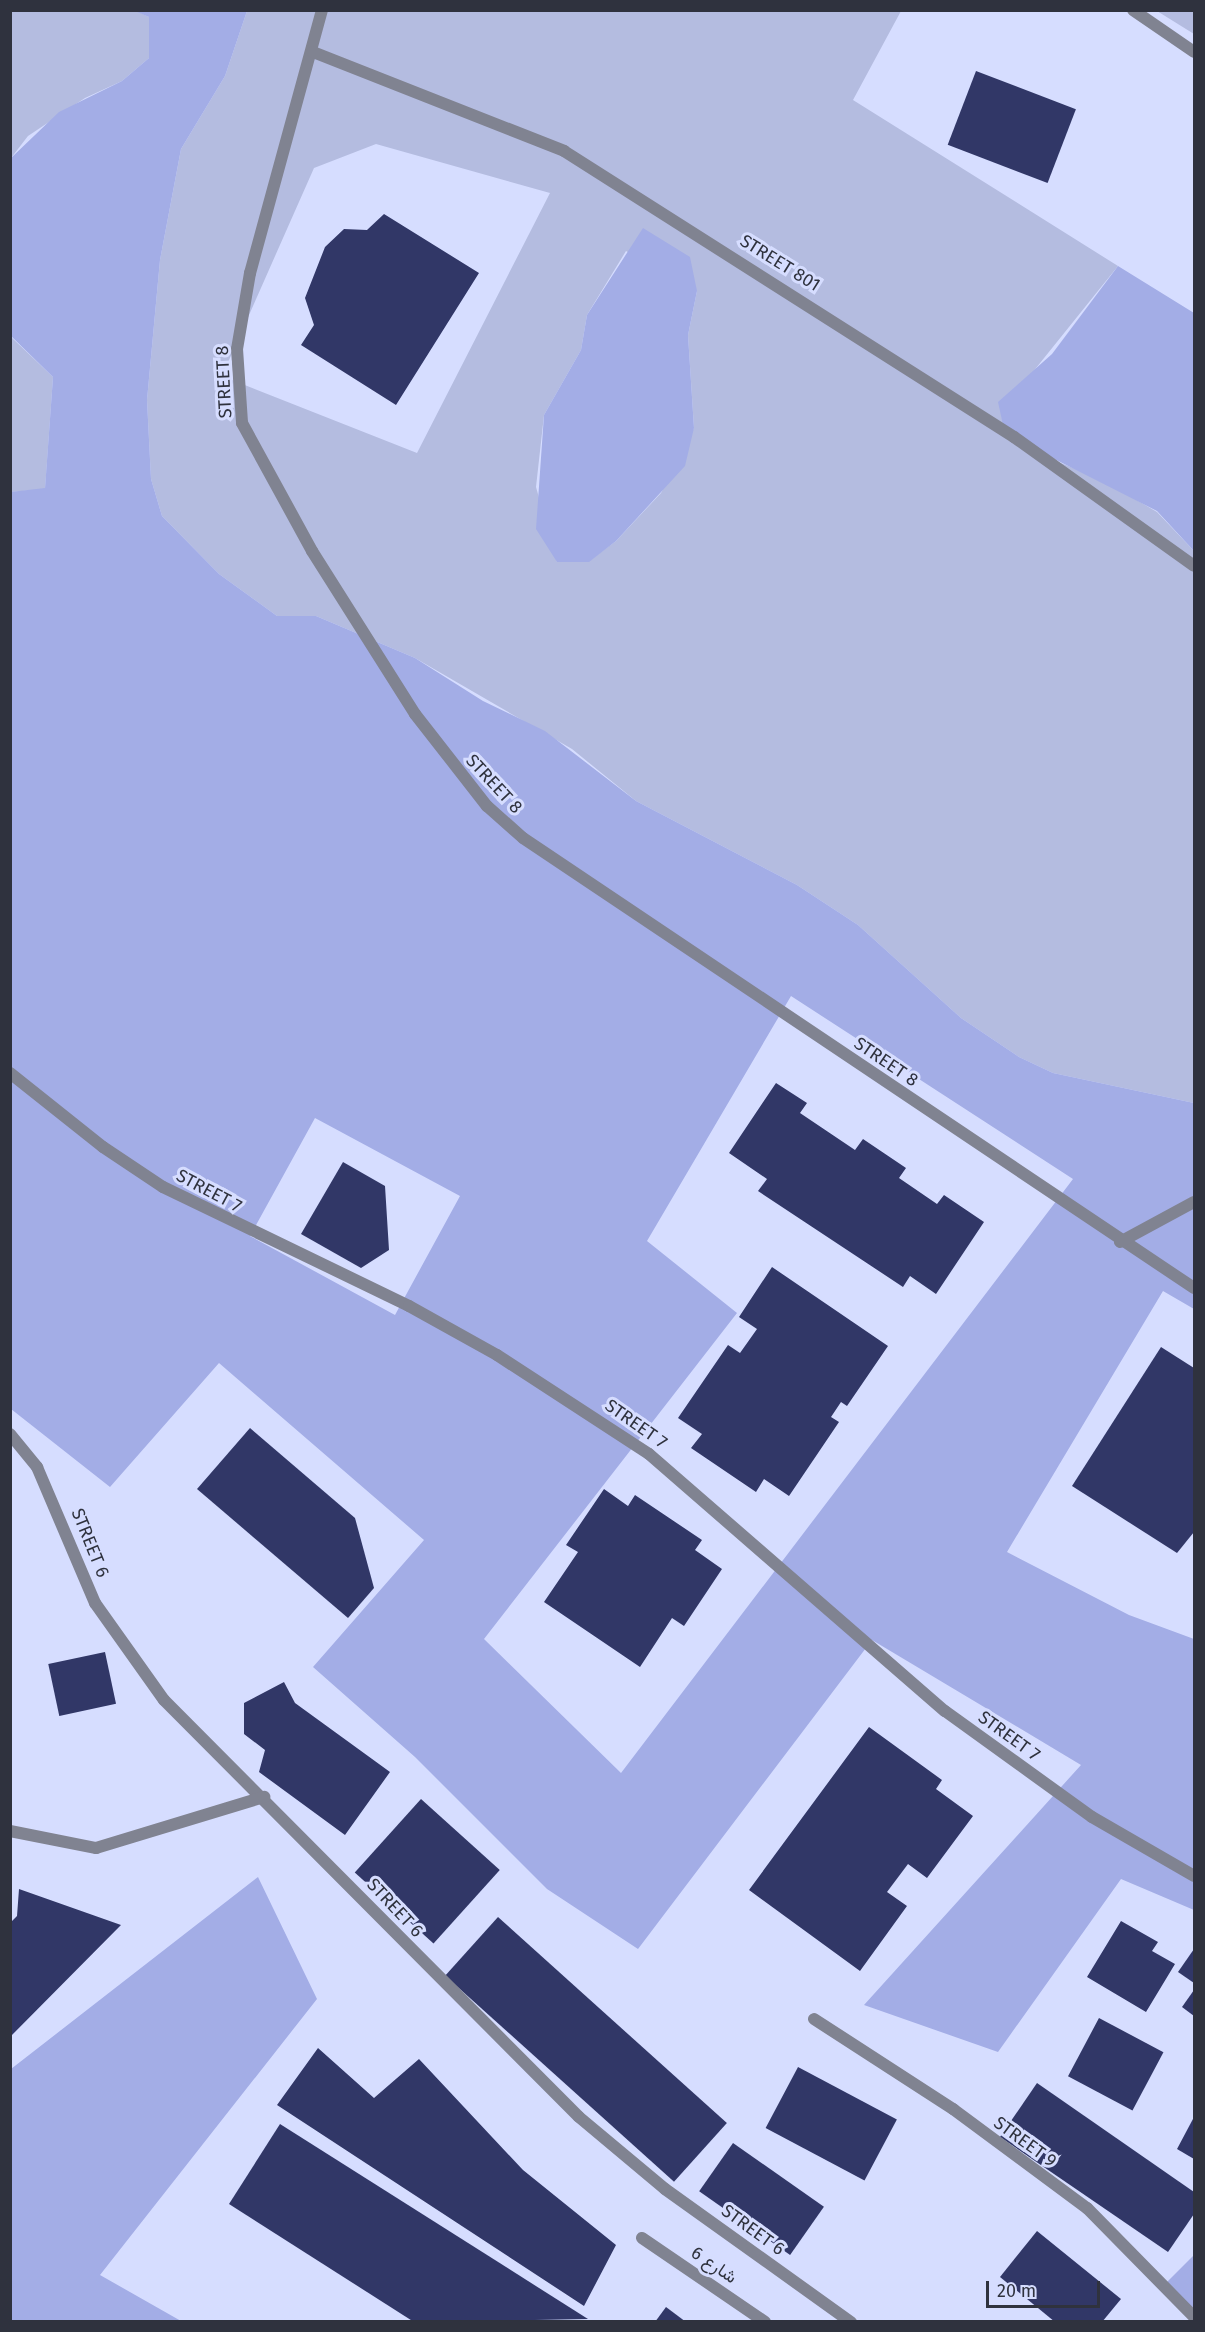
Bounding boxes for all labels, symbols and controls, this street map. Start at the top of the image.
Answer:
street label: STREET 801 [736,230,824,296]
street label: STREET 8 [211,345,237,419]
street label: STREET 8 [461,750,527,818]
street label: STREET 8 [850,1033,922,1091]
street label: STREET 7 [173,1165,245,1217]
street label: STREET 7 [601,1395,671,1453]
street label: STREET 6 [66,1505,114,1581]
street label: STREET 7 [974,1706,1044,1766]
street label: STREET 6 [362,1874,428,1942]
street label: STREET 9 [989,2112,1061,2172]
street label: STREET 6 [717,2200,789,2260]
street label: شارع 6 [687,2242,741,2288]
scale bar [989,2269,1103,2307]
text: 20 m [997,2280,1036,2302]

